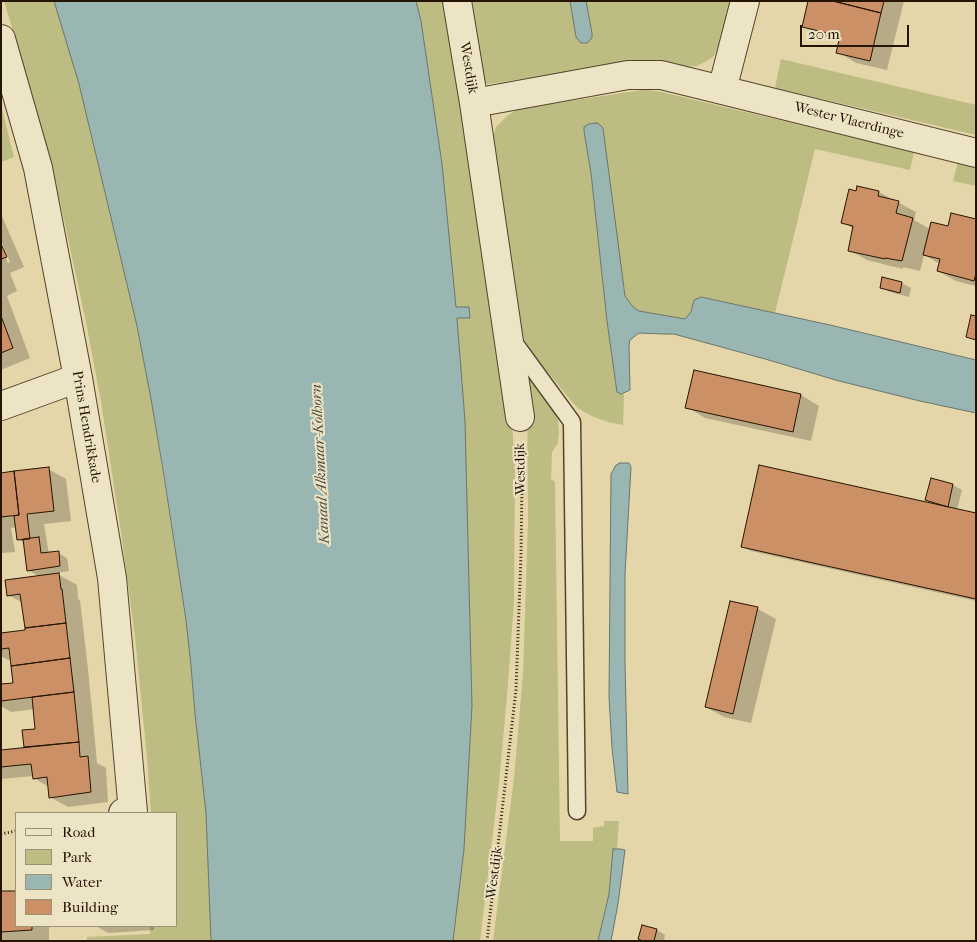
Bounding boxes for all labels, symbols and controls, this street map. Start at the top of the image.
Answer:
scale bar [802,15,911,47]
text: 20 m [808,25,840,43]
street label: Westdijk [455,41,481,95]
street label: Wester Vlaerdinge [792,99,906,143]
street label: Prins Hendrikkade [68,369,104,485]
water label: Kanaal Alkmaar-Kolhorn [308,384,334,544]
street label: Westdijk [512,443,530,495]
legend [15,812,178,927]
text: Road [62,823,95,841]
street label: Westdijk [483,846,507,900]
text: Park [62,848,92,866]
text: Water [62,873,102,891]
text: Building [62,898,118,916]

